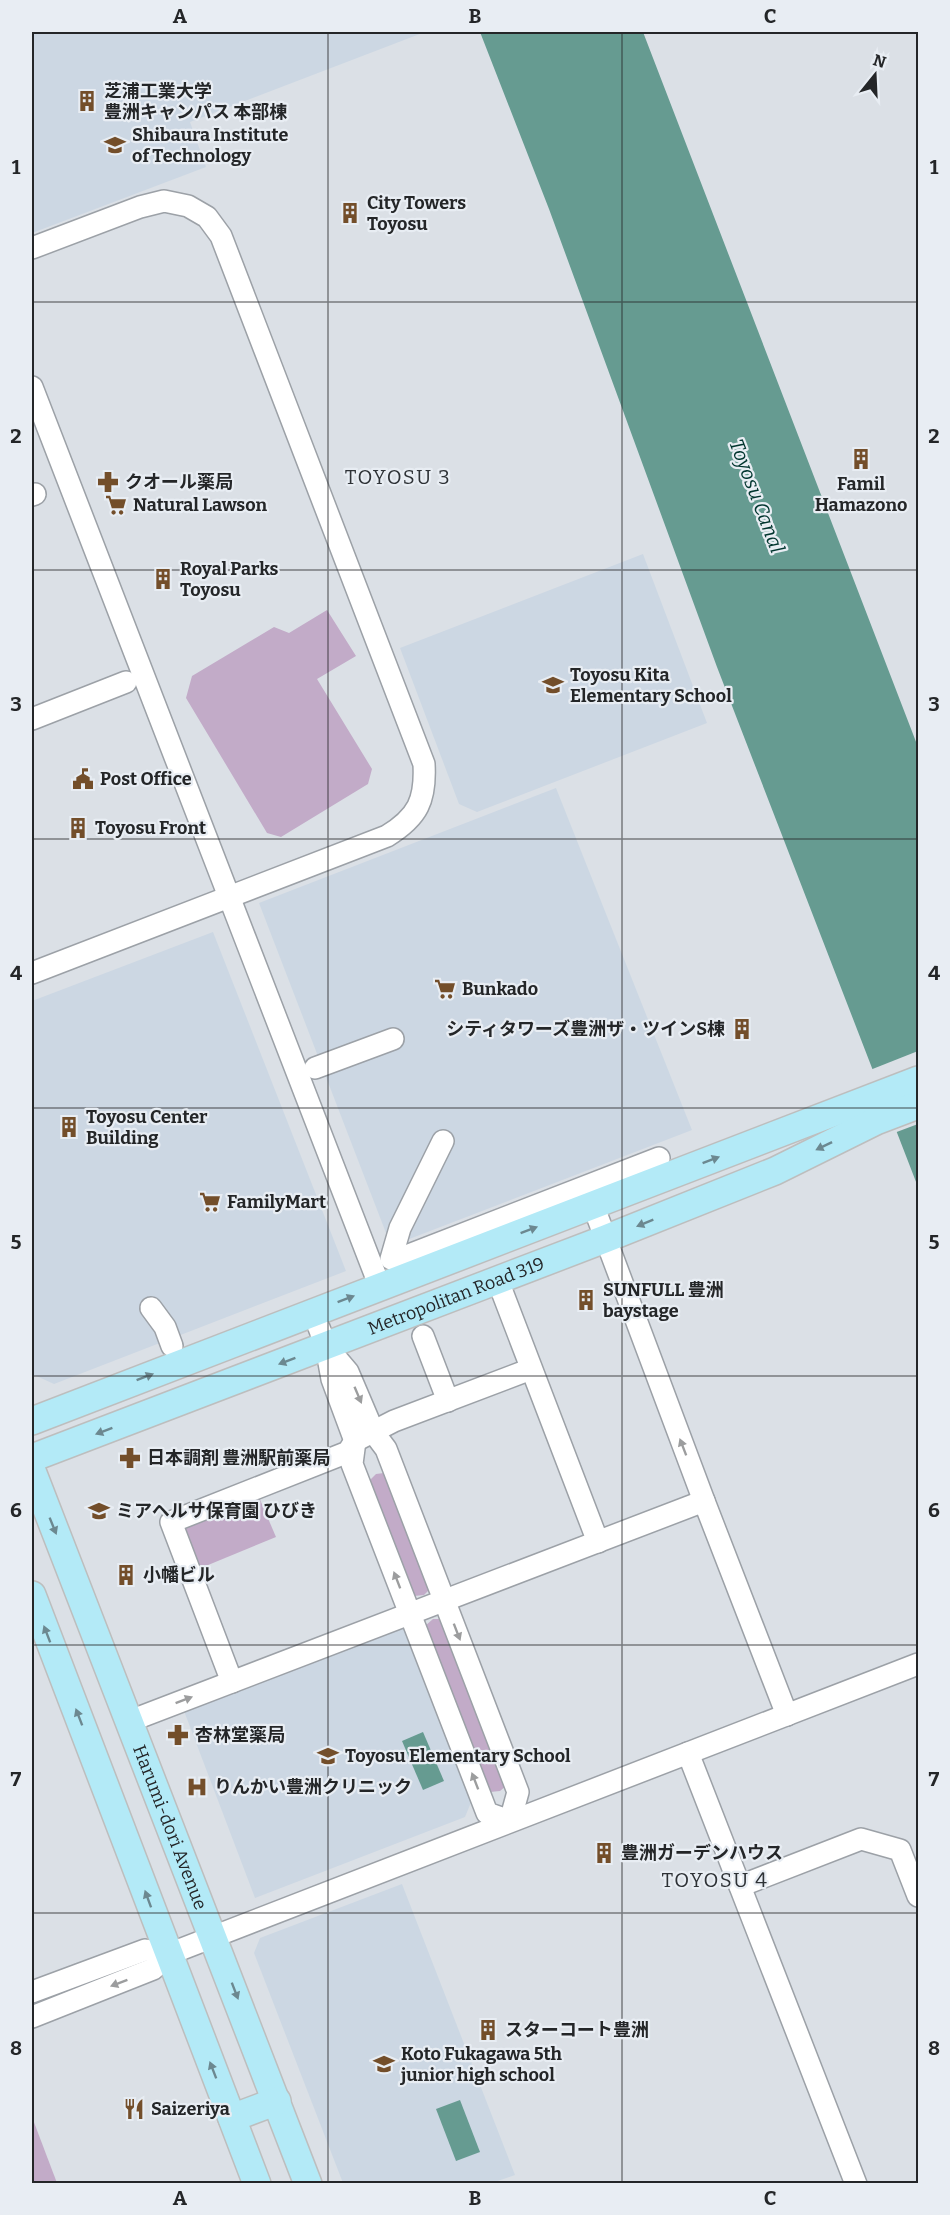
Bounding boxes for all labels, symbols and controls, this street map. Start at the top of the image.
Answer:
text: A [173,4,188,28]
text: B [469,4,482,28]
text: C [764,4,776,28]
north arrow [845,45,905,105]
text: N [871,50,888,72]
place label: 芝浦工業大学 豊洲キャンパス 本部棟 [104,80,287,123]
building icon: 芝浦工業大学 豊洲キャンパス 本部棟 [75,89,99,113]
place label: Shibaura Institute of Technology [132,124,288,167]
school or university icon: Shibaura Institute of Technology [103,133,127,157]
text: 1 [12,155,21,179]
text: 1 [930,155,939,179]
place label: City Towers Toyosu [367,192,466,235]
building icon: City Towers Toyosu [338,201,362,225]
text: 2 [10,424,22,448]
text: 2 [928,424,940,448]
water label: Toyosu Canal [724,436,790,556]
building icon: Famil Hamazono [849,447,873,471]
district label: TOYOSU 3 [345,465,451,489]
pharmacy icon: クオール薬局 [96,470,120,494]
place label: クオール薬局 [125,471,233,493]
place label: Famil Hamazono [815,473,907,516]
supermarket icon: Natural Lawson [104,493,128,517]
place label: Natural Lawson [133,494,268,516]
place label: Royal Parks Toyosu [180,558,279,601]
building icon: Royal Parks Toyosu [151,567,175,591]
place label: Toyosu Kita Elementary School [570,664,732,707]
school or university icon: Toyosu Kita Elementary School [541,673,565,697]
text: 3 [10,692,22,716]
text: 3 [928,692,940,716]
public building icon: Post Office [71,767,95,791]
place label: Post Office [100,768,192,790]
building icon: Toyosu Front [66,816,90,840]
place label: Toyosu Front [95,817,206,839]
text: 4 [10,961,22,985]
text: 4 [928,961,940,985]
supermarket icon: Bunkado [433,977,457,1001]
place label: Bunkado [462,978,538,1000]
building icon: シティタワーズ豊洲ザ・ツインS棟 [730,1017,754,1041]
place label: シティタワーズ豊洲ザ・ツインS棟 [446,1018,725,1040]
place label: Toyosu Center Building [86,1106,208,1149]
building icon: Toyosu Center Building [57,1115,81,1139]
one-way arrow [815,1141,833,1151]
one-way arrow [702,1155,720,1165]
supermarket icon: FamilyMart [198,1190,222,1214]
place label: FamilyMart [227,1191,326,1213]
one-way arrow [636,1219,654,1228]
one-way arrow [520,1224,538,1234]
text: 5 [11,1230,22,1254]
text: 5 [929,1230,940,1254]
street label: Metropolitan Road 319 [365,1252,547,1340]
place label: SUNFULL 豊洲 baystage [603,1279,724,1322]
building icon: SUNFULL 豊洲 baystage [574,1288,598,1312]
one-way arrow [338,1294,356,1304]
one-way arrow [277,1357,295,1367]
one-way arrow [136,1372,154,1381]
one-way arrow [354,1386,363,1404]
one-way arrow [95,1426,113,1436]
one-way arrow [678,1437,688,1455]
pharmacy icon: 日本調剤 豊洲駅前薬局 [118,1446,142,1470]
place label: 日本調剤 豊洲駅前薬局 [147,1447,330,1469]
text: 6 [10,1498,22,1522]
text: 6 [928,1498,940,1522]
school or university icon: ミアヘルサ保育園 ひびき [87,1499,111,1523]
place label: ミアヘルサ保育園 ひびき [116,1500,317,1522]
one-way arrow [49,1517,58,1535]
building icon: 小幡ビル [114,1563,138,1587]
place label: 小幡ビル [143,1564,215,1586]
one-way arrow [392,1571,401,1589]
one-way arrow [452,1624,462,1642]
one-way arrow [42,1625,51,1643]
one-way arrow [176,1695,194,1705]
one-way arrow [74,1708,83,1726]
pharmacy icon: 杏林堂薬局 [166,1723,190,1747]
place label: 杏林堂薬局 [195,1724,285,1746]
street label: Harumi-dori Avenue [128,1742,212,1913]
school or university icon: Toyosu Elementary School [316,1744,340,1768]
place label: Toyosu Elementary School [345,1745,571,1767]
text: 7 [11,1767,22,1791]
text: 7 [929,1767,940,1791]
one-way arrow [469,1772,479,1790]
hospital icon: りんかい豊洲クリニック [185,1775,209,1799]
place label: りんかい豊洲クリニック [214,1776,412,1798]
building icon: 豊洲ガーデンハウス [592,1841,616,1865]
place label: 豊洲ガーデンハウス [621,1842,783,1864]
district label: TOYOSU 4 [662,1868,768,1892]
one-way arrow [143,1890,153,1908]
one-way arrow [110,1979,128,1988]
one-way arrow [231,1982,240,2000]
building icon: スターコート豊洲 [476,2018,500,2042]
place label: スターコート豊洲 [505,2019,649,2041]
text: 8 [10,2036,22,2060]
text: 8 [928,2036,940,2060]
place label: Koto Fukagawa 5th junior high school [399,2043,563,2086]
school or university icon: Koto Fukagawa 5th junior high school [372,2052,396,2076]
one-way arrow [208,2061,218,2079]
restaurant icon: Saizeriya [122,2097,146,2121]
place label: Saizeriya [151,2098,230,2120]
text: A [173,2186,188,2210]
text: B [469,2186,482,2210]
text: C [764,2186,776,2210]

